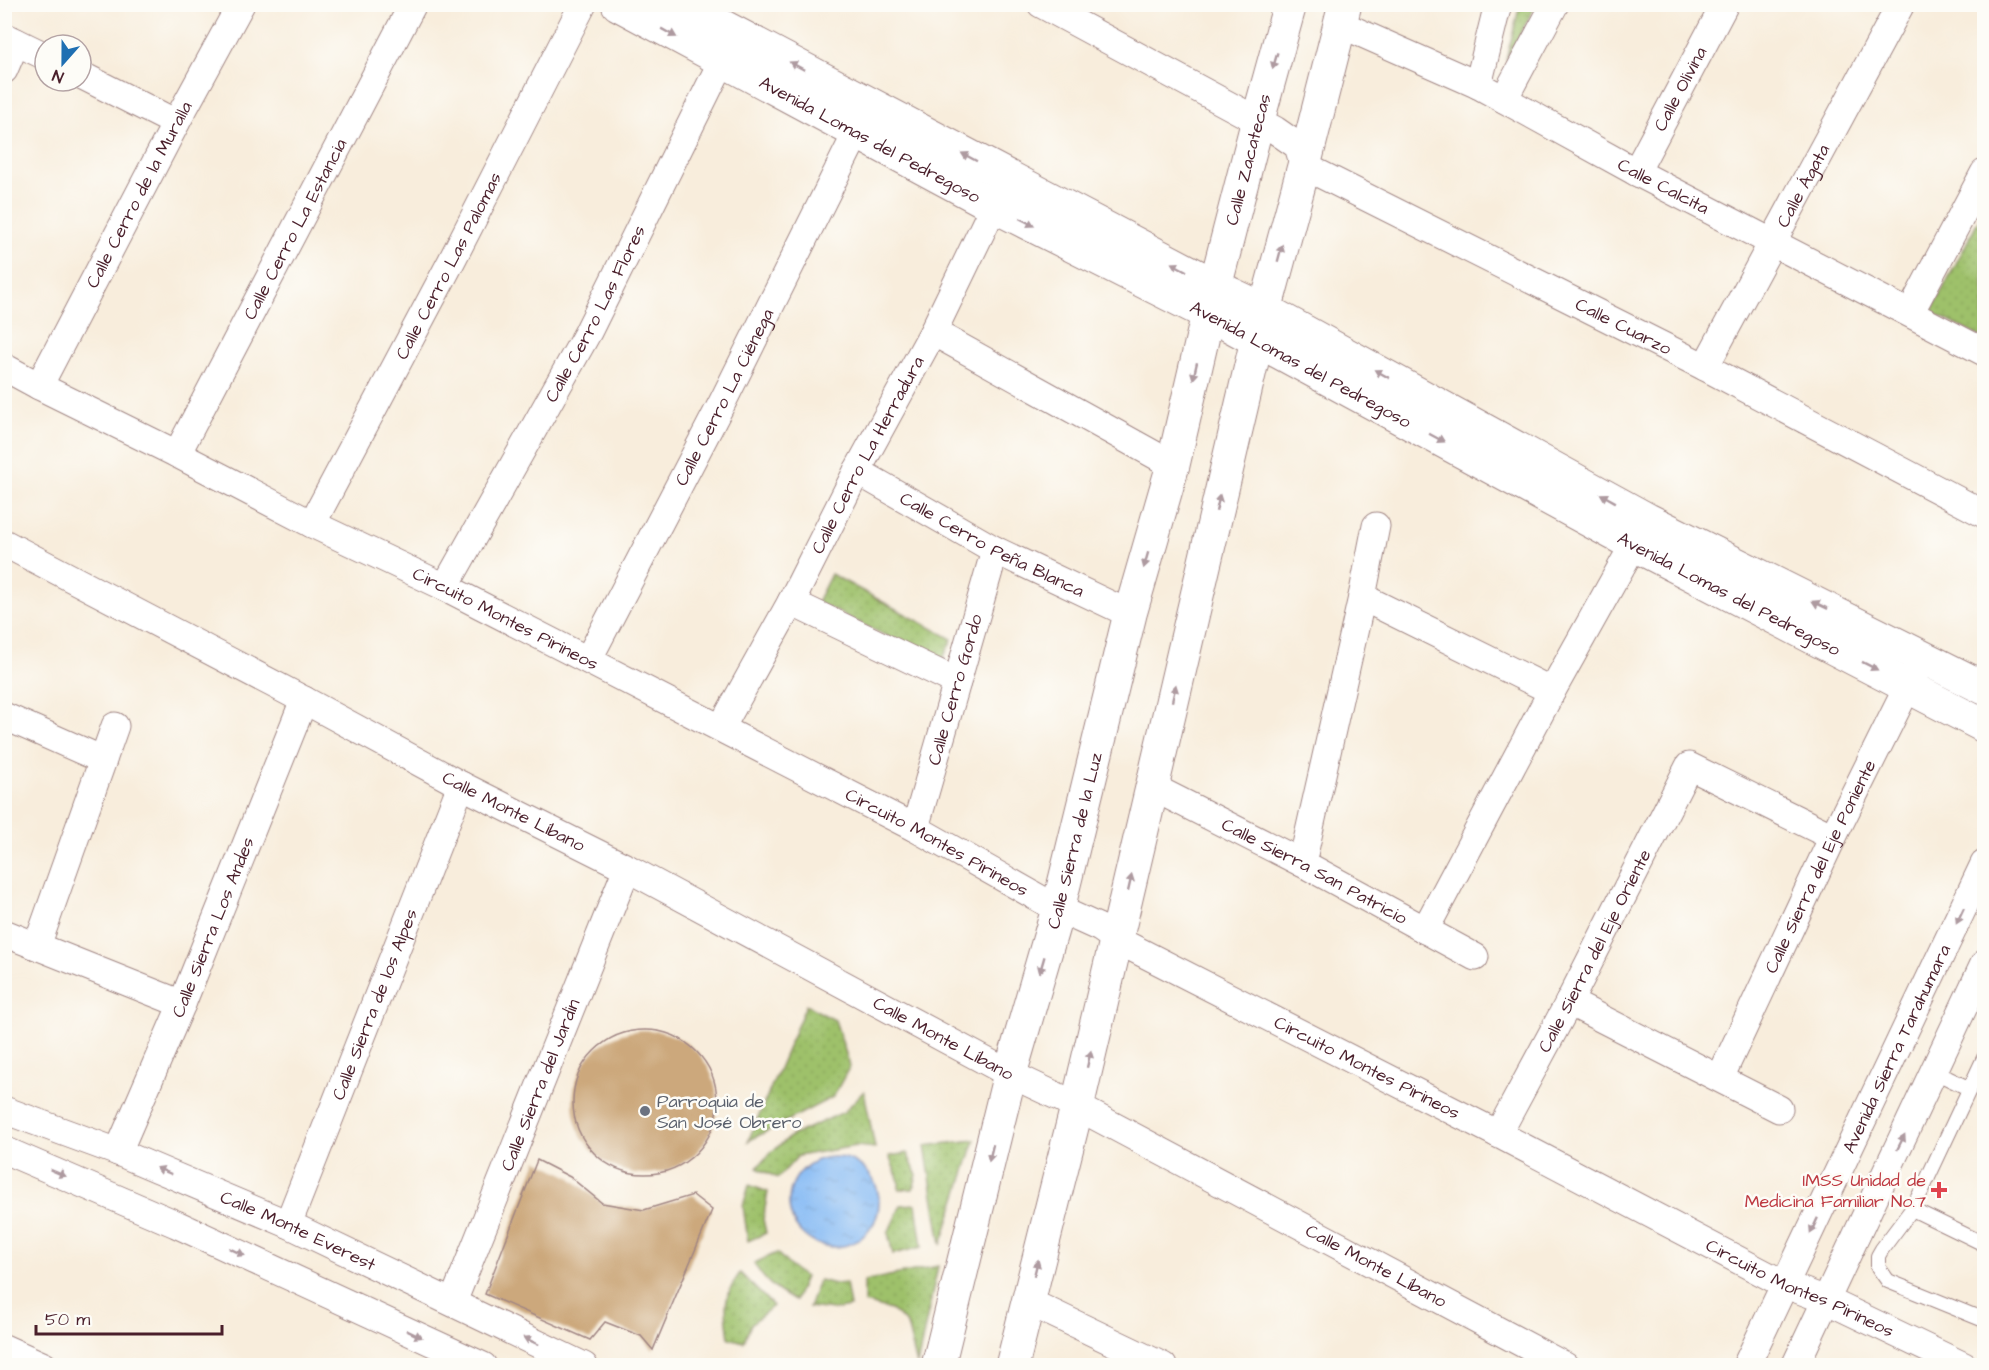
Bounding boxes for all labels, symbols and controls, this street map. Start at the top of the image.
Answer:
one-way arrow [661,28,678,38]
north arrow [33,33,93,93]
street label: Calle Olivina [1647,42,1713,136]
one-way arrow [1269,52,1279,70]
one-way arrow [788,61,805,71]
text: N [49,64,67,88]
street label: Avenida Lomas del Pedregoso [755,70,985,209]
street label: Calle Zacatecas [1219,91,1277,228]
street label: Calle Cerro de la Muralla [80,97,198,292]
street label: Calle Cerro La Estancia [237,134,353,324]
street label: Calle Ágata [1770,140,1835,232]
one-way arrow [960,152,977,162]
street label: Calle Calcita [1613,152,1713,220]
street label: Calle Cerro Las Palomas [389,168,507,364]
one-way arrow [1019,218,1036,227]
street label: Calle Cerro Las Flores [539,221,651,407]
one-way arrow [1276,244,1285,262]
one-way arrow [1170,262,1187,272]
street label: Calle Cuarzo [1571,292,1676,361]
street label: Avenida Lomas del Pedregoso [1186,294,1416,434]
street label: Calle Cerro La Ciénega [669,304,780,490]
street label: Calle Cerro La Herradura [805,352,930,558]
one-way arrow [1189,362,1199,380]
one-way arrow [1373,369,1390,379]
one-way arrow [1429,433,1446,443]
street label: Calle Cerro Peña Blanca [895,486,1089,603]
one-way arrow [1599,493,1616,503]
one-way arrow [1214,494,1224,512]
street label: Avenida Lomas del Pedregoso [1613,526,1845,662]
one-way arrow [1141,551,1150,569]
street label: Circuito Montes Pirineos [408,561,603,676]
one-way arrow [1811,600,1828,610]
street label: Calle Cerro Gordo [921,611,988,768]
one-way arrow [1861,661,1879,671]
one-way arrow [1170,683,1179,702]
street label: Calle Sierra de la Luz [1040,750,1108,932]
street label: Calle Sierra del Eje Poniente [1758,755,1882,977]
street label: Calle Monte Líbano [438,765,589,857]
street label: Circuito Montes Pirineos [841,782,1033,902]
street label: Calle Sierra San Patricio [1217,812,1412,930]
street label: Calle Sierra Los Andes [165,833,260,1021]
street label: Calle Sierra del Eje Oriente [1532,845,1657,1057]
one-way arrow [1126,873,1135,892]
street label: Calle Sierra de los Alpes [326,905,423,1104]
one-way arrow [1955,908,1964,925]
street label: Avenida Sierra Tarahumara [1836,940,1957,1157]
one-way arrow [1037,956,1046,974]
street label: Calle Monte Líbano [869,990,1018,1086]
street label: Calle Sierra del Jardin [494,995,586,1175]
street label: Circuito Montes Pirineos [1270,1010,1464,1125]
one-way arrow [1084,1049,1094,1068]
place label: Parroquia de San José Obrero [657,1089,801,1135]
marker: Parroquia de San José Obrero [638,1104,652,1118]
one-way arrow [1897,1133,1906,1150]
one-way arrow [986,1144,996,1163]
one-way arrow [154,1166,172,1176]
one-way arrow [50,1168,68,1178]
place label: IMSS Unidad de Medicina Familiar No.7 [1745,1168,1926,1214]
marker: IMSS Unidad de Medicina Familiar No.7 [1930,1181,1948,1199]
street label: Calle Monte Everest [216,1184,381,1277]
one-way arrow [1809,1217,1818,1234]
street label: Calle Monte Líbano [1301,1218,1451,1313]
street label: Circuito Montes Pirineos [1702,1233,1898,1343]
one-way arrow [228,1247,246,1257]
one-way arrow [1032,1259,1041,1277]
scale bar [36,1298,222,1336]
text: 50 m [45,1307,90,1332]
one-way arrow [405,1329,422,1338]
one-way arrow [523,1336,540,1345]

